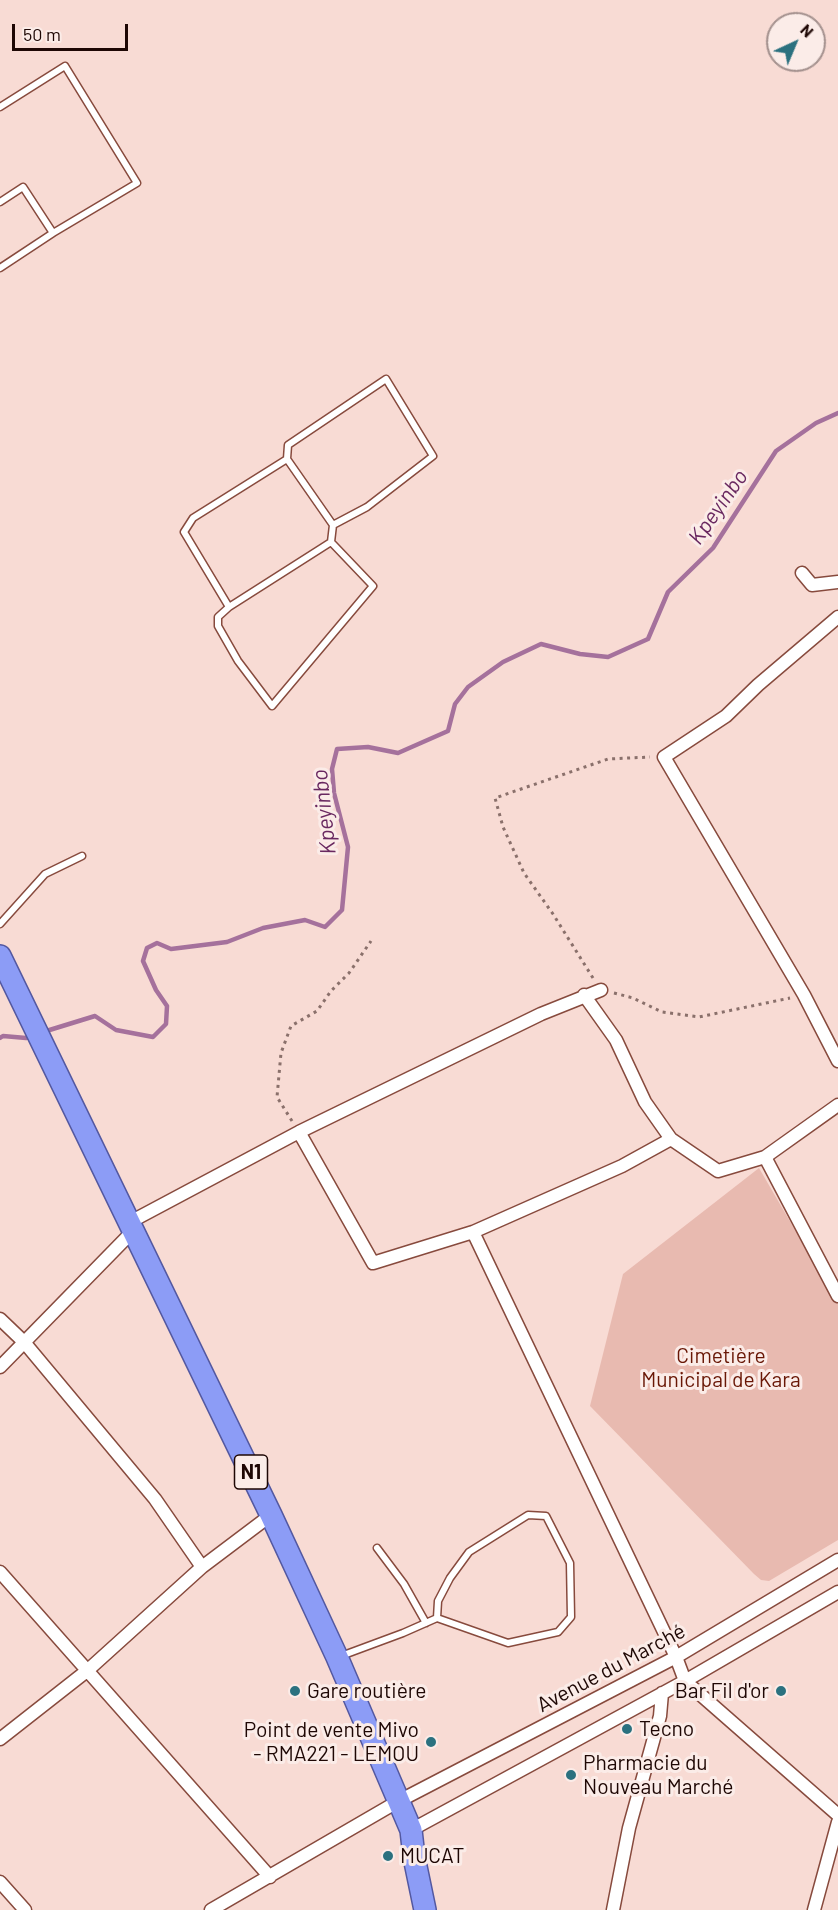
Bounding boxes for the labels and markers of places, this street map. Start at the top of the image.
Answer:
place label: Gare routière [307,1678,427,1704]
place label: Bar Fil d'or [675,1678,769,1704]
marker: Gare routière [288,1684,302,1698]
marker: Bar Fil d'or [774,1684,788,1698]
place label: Tecno [639,1716,694,1742]
place label: Point de vente Mivo - RMA221 - LEMOU [244,1717,419,1767]
marker: Tecno [620,1722,634,1736]
marker: Point de vente Mivo - RMA221 - LEMOU [424,1735,438,1749]
place label: Pharmacie du Nouveau Marché [583,1750,733,1800]
marker: Pharmacie du Nouveau Marché [564,1768,578,1782]
place label: MUCAT [400,1843,464,1869]
marker: MUCAT [381,1849,395,1863]

